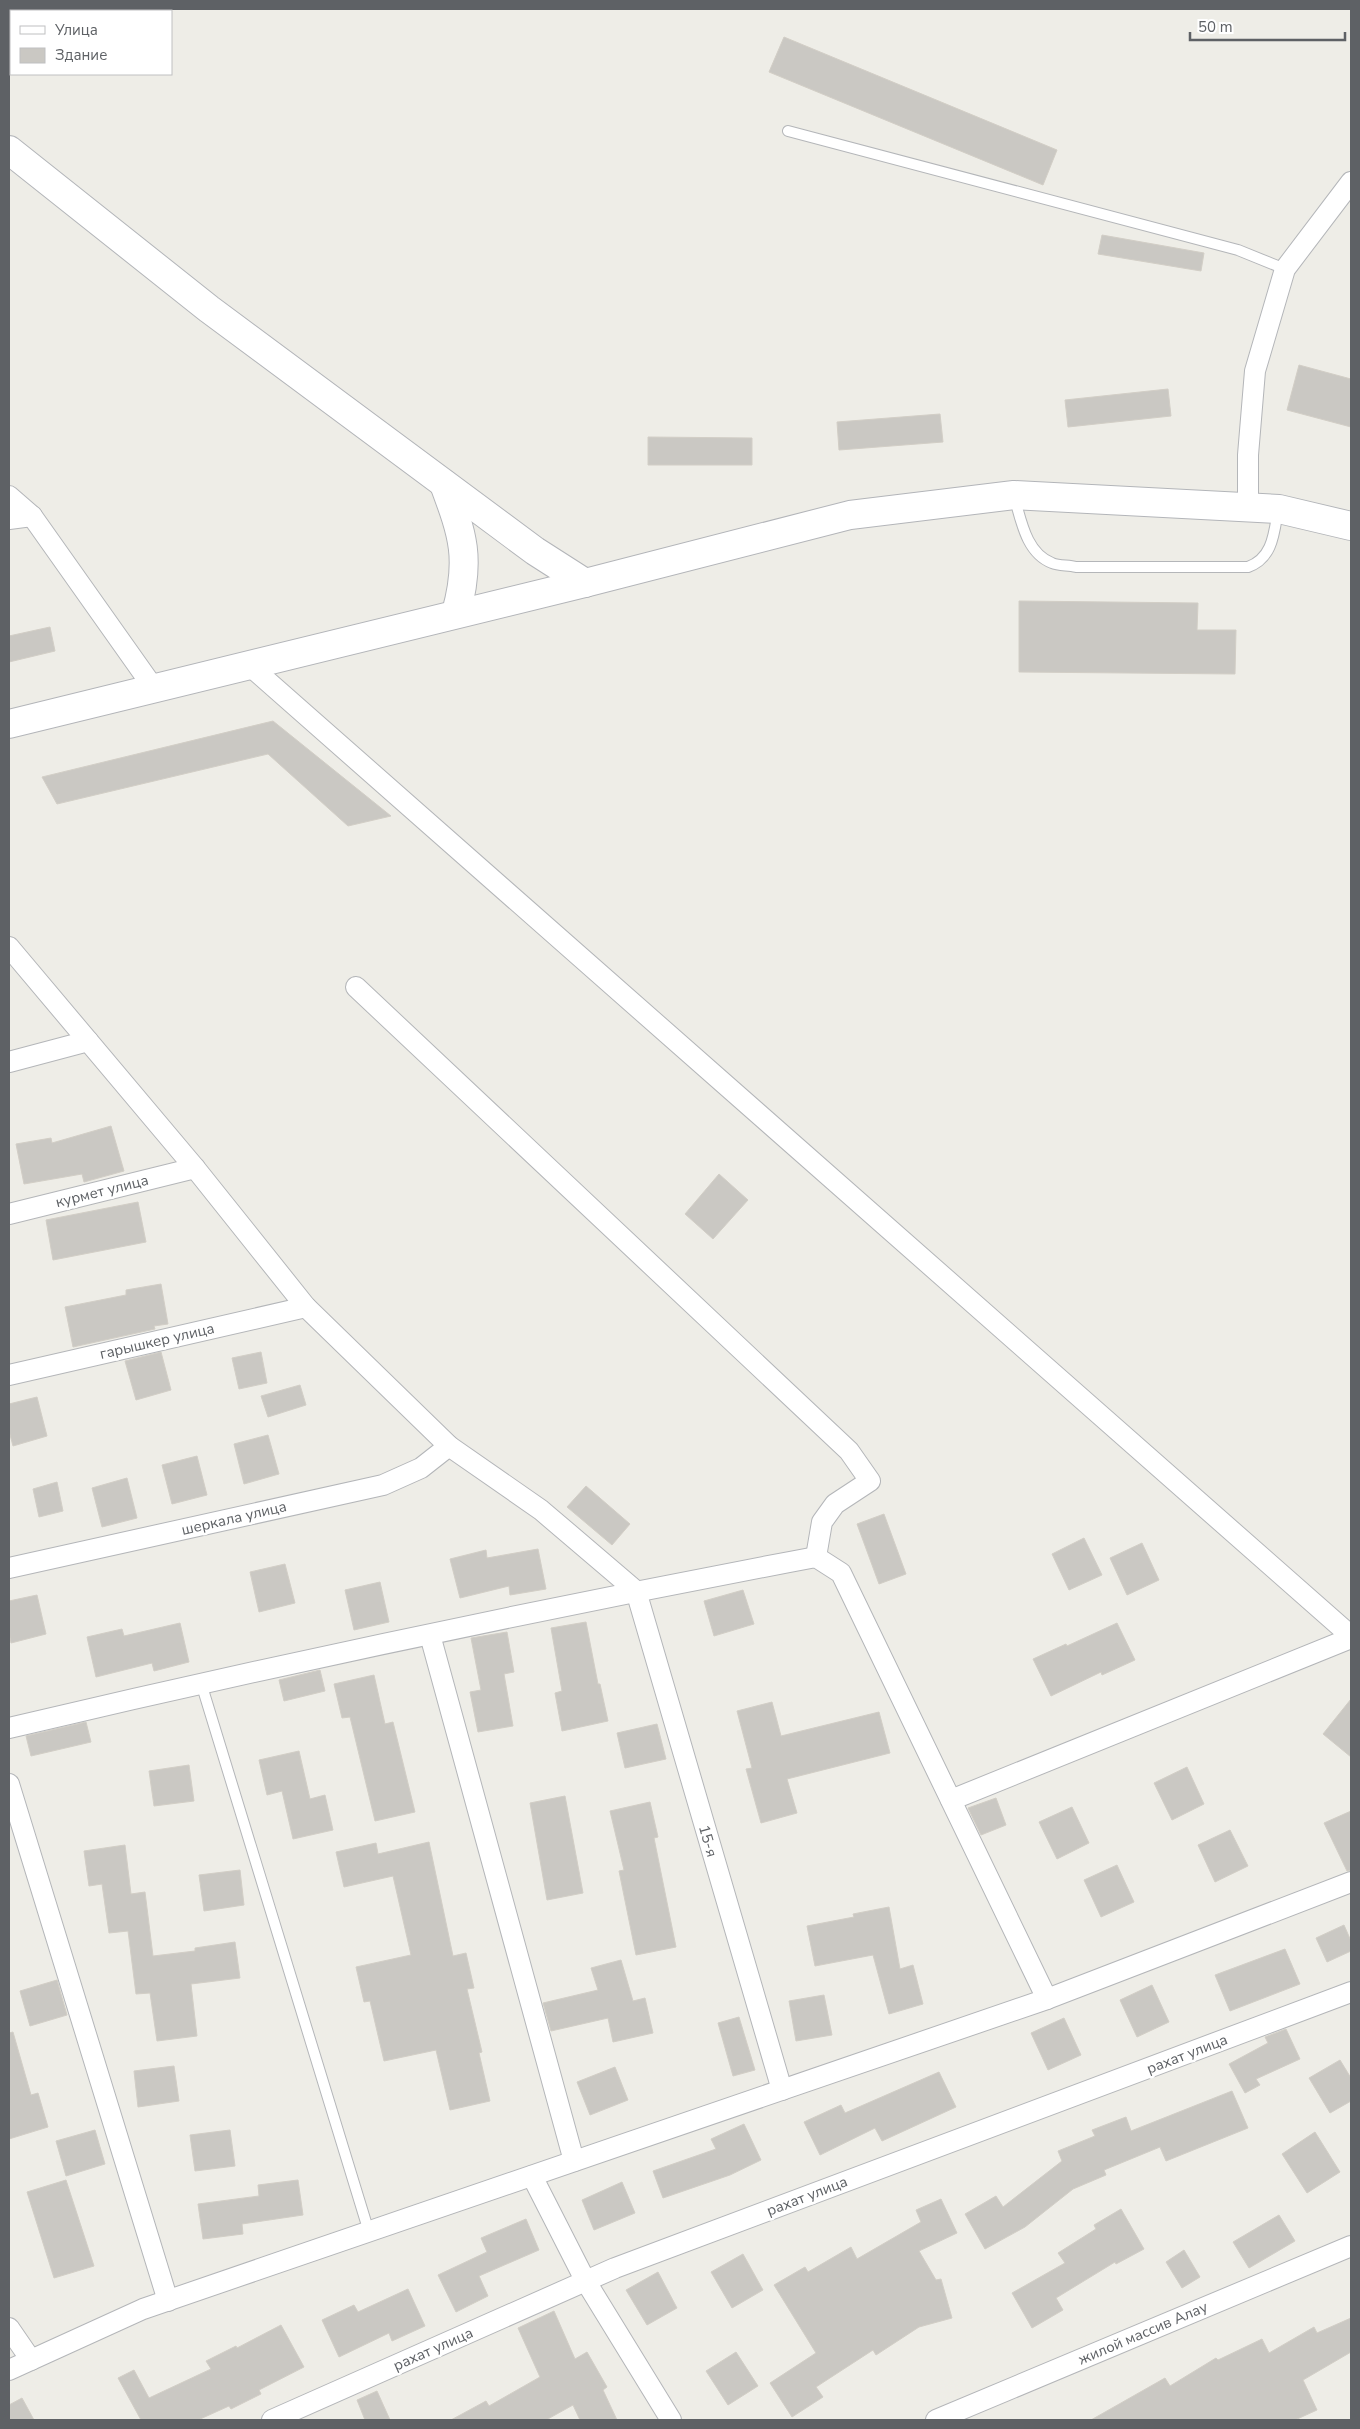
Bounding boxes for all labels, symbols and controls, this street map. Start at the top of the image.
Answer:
legend [10,10,172,75]
scale bar [1190,10,1345,42]
text: 50 m [1198,17,1233,37]
text: Улица [54,20,98,40]
text: Здание [55,45,107,65]
street label: курмет улица [53,1170,151,1212]
street label: гарышкер улица [98,1318,216,1364]
street label: шеркала улица [179,1496,289,1540]
street label: 15-я [694,1823,722,1859]
street label: рахат улица [1144,2029,1230,2079]
street label: рахат улица [764,2171,850,2221]
street label: жилой массив Алау [1075,2297,1211,2369]
street label: рахат улица [390,2323,476,2375]

